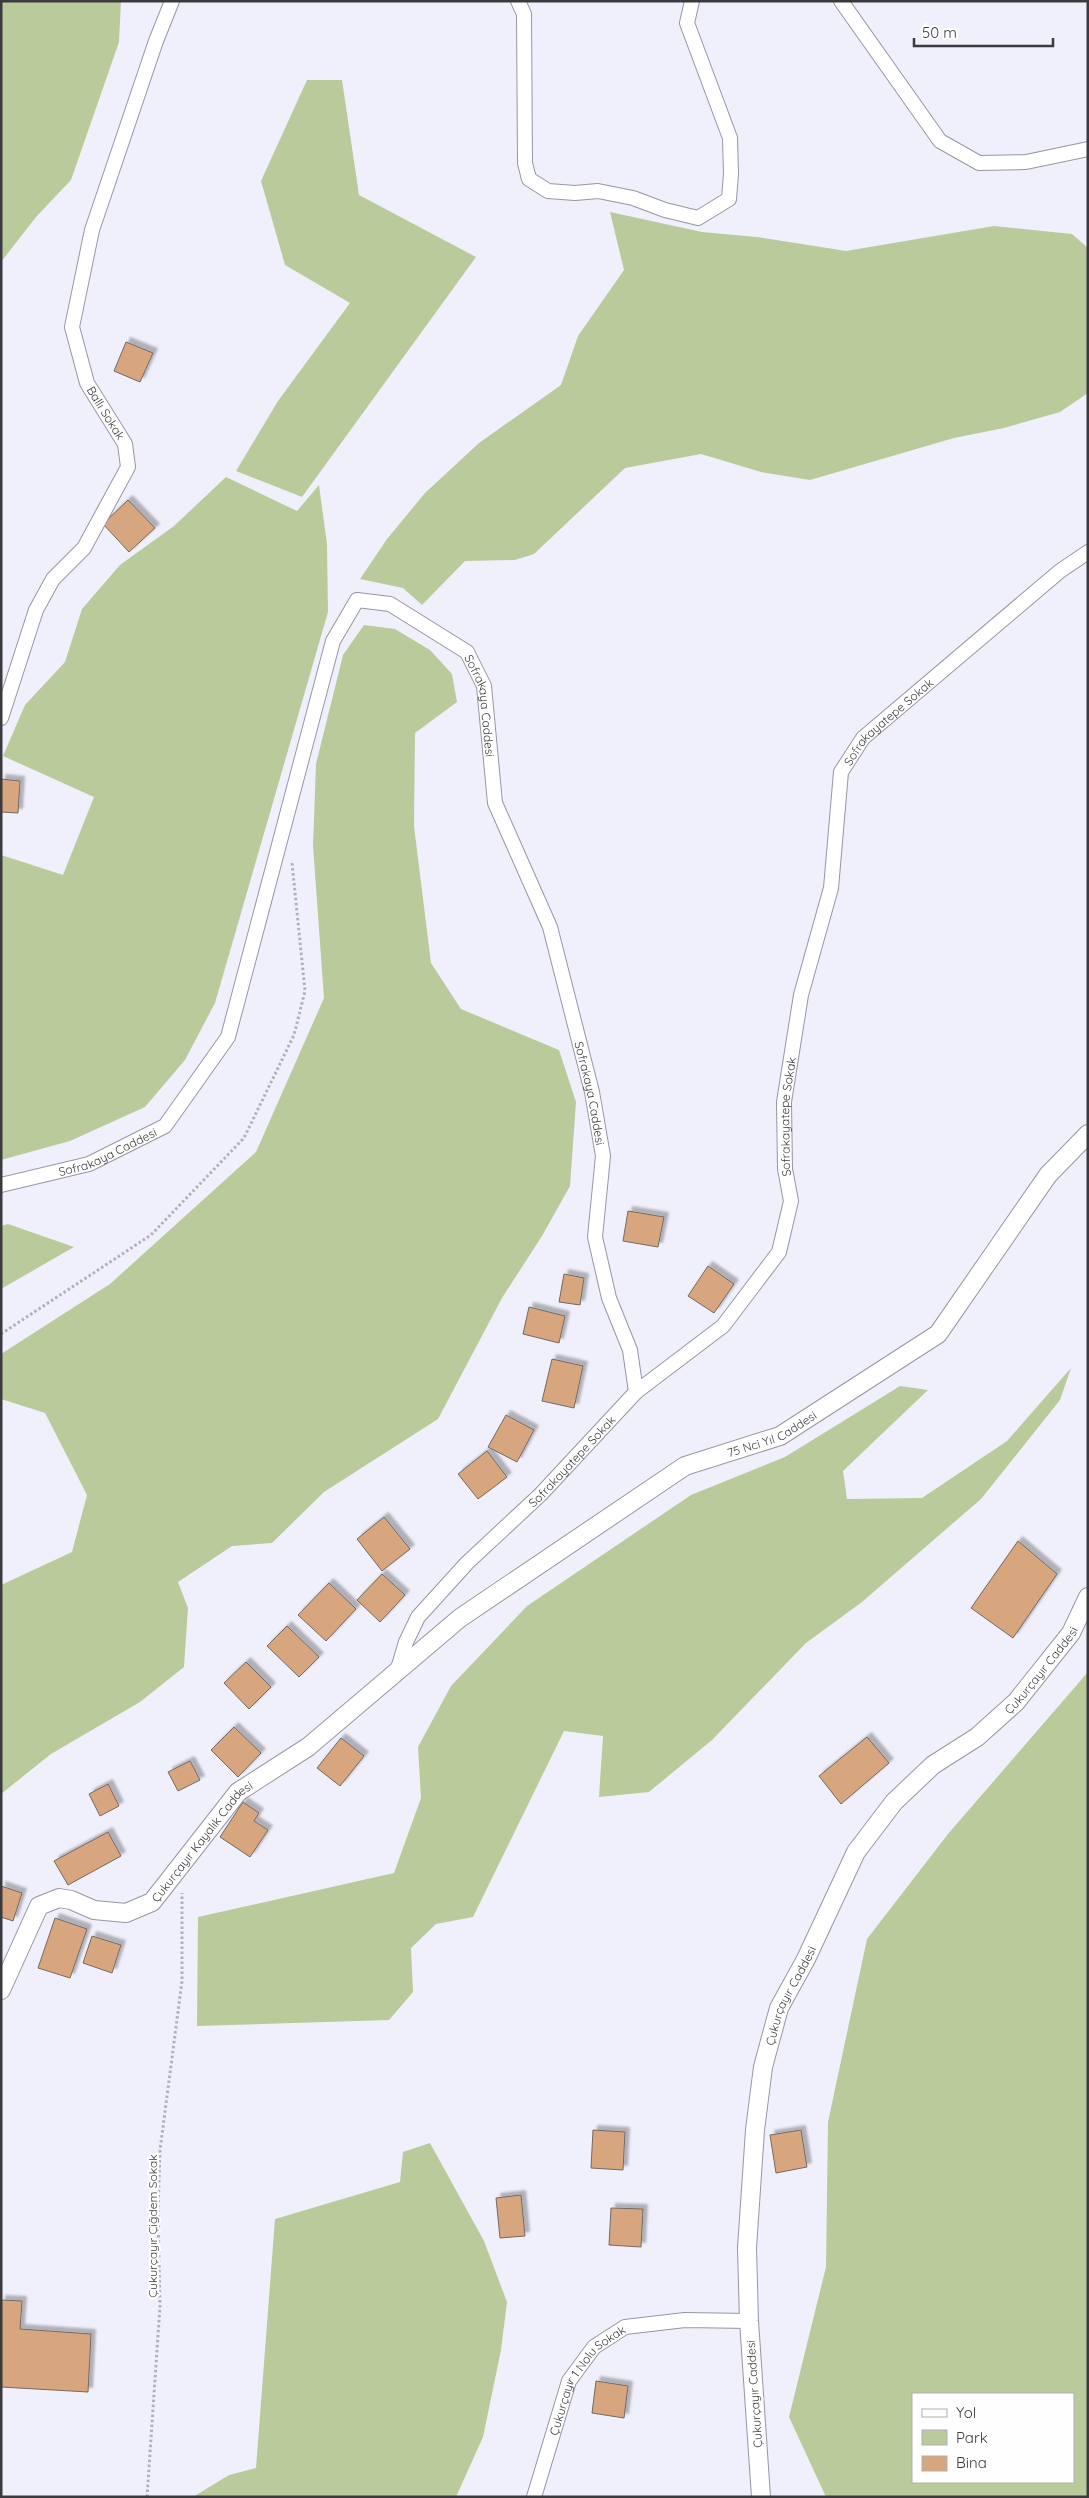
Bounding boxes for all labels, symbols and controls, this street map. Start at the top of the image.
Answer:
scale bar [914,15,1053,47]
text: 50 m [922,23,957,42]
street label: Ballı Sokak [84,383,128,443]
street label: Sofrakaya Caddesi [462,652,498,758]
street label: Sofrakayatepe Sokak [840,675,936,768]
street label: Sofrakaya Caddesi [572,1040,609,1146]
street label: Sofrakayatepe Sokak [776,1056,799,1178]
street label: Sofrakaya Caddesi [57,1124,159,1179]
street label: 75 Nci Yıl Caddesi [725,1407,819,1460]
street label: Sofrakayatepe Sokak [525,1412,618,1510]
street label: Çukurçayır Caddesi [1001,1624,1080,1717]
street label: Çukurçayır Kayalık Caddesi [148,1777,255,1905]
street label: Çukurçayır Caddesi [762,1943,819,2047]
street label: Çukurçayır Çiğdem Sokak [145,2154,160,2298]
street label: Çukurçayır 1 Nolu Sokak [546,2321,628,2437]
street label: Çukurçayır Caddesi [743,2340,765,2448]
legend [912,2393,1074,2483]
text: Yol [956,2403,976,2422]
text: Park [956,2428,988,2447]
text: Bina [956,2453,987,2472]

